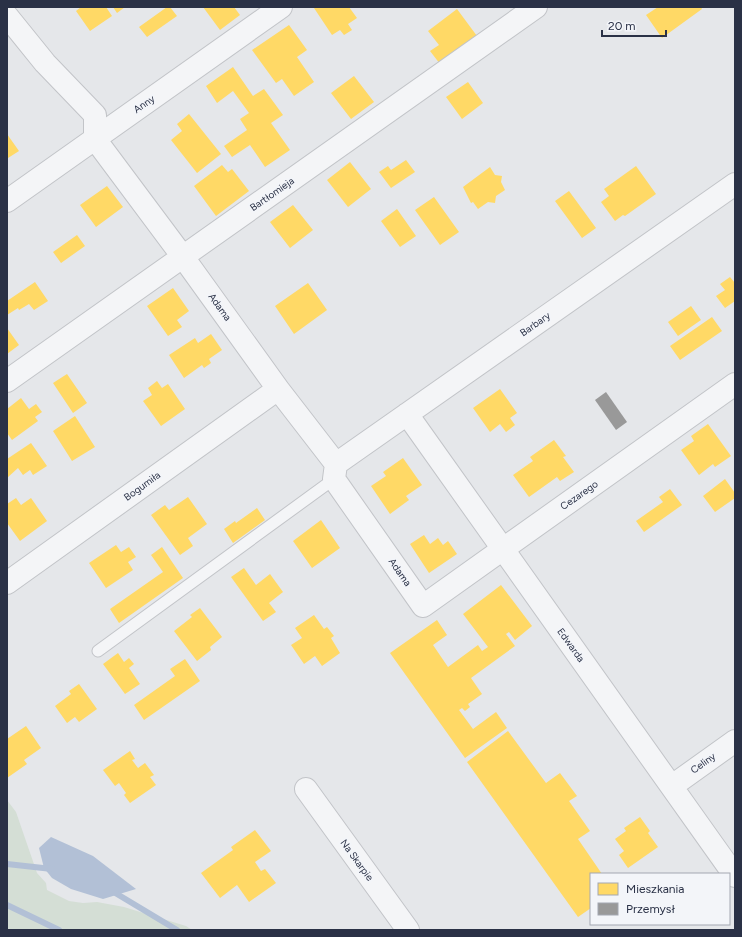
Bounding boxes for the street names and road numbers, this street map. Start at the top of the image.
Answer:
street label: Anny [131,92,158,116]
street label: Bartłomieja [247,174,297,214]
street label: Adama [206,291,234,323]
street label: Barbary [517,308,553,339]
street label: Bogumiła [121,468,163,504]
street label: Cezarego [558,477,601,513]
street label: Adama [386,555,414,589]
street label: Edwarda [554,625,588,665]
street label: Celiny [688,749,719,776]
street label: Na Skarpie [338,837,377,884]

